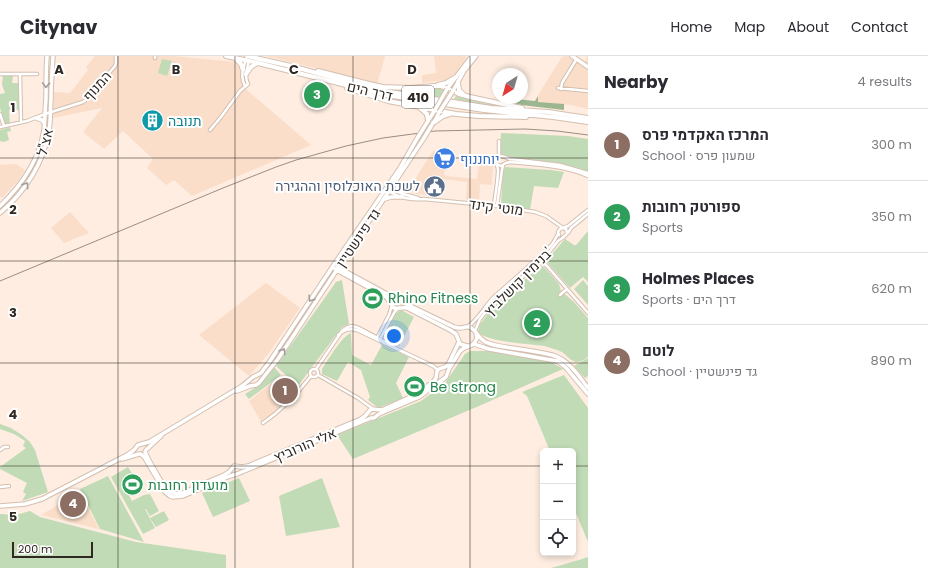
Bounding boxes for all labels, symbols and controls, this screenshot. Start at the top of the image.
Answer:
text: Citynav [20,14,97,41]
text: Home [670,17,712,37]
text: Map [734,17,765,37]
text: About [787,17,829,37]
text: Contact [851,17,908,37]
text: A [54,60,64,79]
text: B [172,60,181,79]
text: C [289,60,299,79]
text: D [407,60,417,79]
street label: המנוף [78,66,116,106]
north arrow [492,68,528,104]
text: Nearby [604,70,668,94]
text: 4 results [858,72,912,91]
street label: דרך הים [345,76,395,106]
pin: 3 [304,80,330,110]
one-way arrow [42,82,50,88]
road number: 410 [402,86,434,108]
text: 1 [11,98,15,117]
building icon: תנובה [140,108,166,134]
place label: תנובה [168,111,202,131]
text: המרכז האקדמי פרס [642,124,769,145]
street label: אצ"ל [32,126,58,158]
text: 1 [615,135,619,154]
text: 300 m [871,135,912,154]
supermarket icon: יוחננוף [431,146,457,172]
text: School · שמעון פרס [642,146,755,165]
place label: יוחננוף [460,149,499,169]
public building icon: לשכת האוכלוסין וההגירה [422,173,448,199]
place label: לשכת האוכלוסין וההגירה [275,176,420,196]
one-way arrow [22,182,29,189]
street label: מוטי קינד [468,194,524,220]
text: ספורטק רחובות [642,196,741,217]
text: 2 [9,200,17,219]
street label: גד פינשטיין [331,205,385,271]
text: 2 [613,207,621,226]
text: 350 m [871,207,912,226]
text: Sports [642,218,683,237]
street label: בנימין קושלביץ' [479,243,557,321]
text: Holmes Places [642,268,754,289]
text: 3 [613,279,621,298]
text: 620 m [871,279,912,298]
sports icon: Rhino Fitness [359,285,385,311]
place label: Rhino Fitness [388,288,478,308]
text: Sports · דרך הים [642,290,736,309]
one-way arrow [308,295,316,302]
text: 3 [9,303,17,322]
pin: 2 [524,308,550,338]
your location [384,326,404,346]
text: לוטם [642,340,674,361]
one-way arrow [278,348,286,355]
text: 4 [613,351,621,370]
text: 890 m [871,351,912,370]
text: School · גד פינשטיין [642,362,757,381]
sports icon: Be strong [402,374,428,400]
pin: 1 [272,376,298,406]
place label: Be strong [430,377,496,397]
text: 4 [9,405,18,424]
street label: אלי הורוביץ [270,423,340,467]
map controls [540,448,576,556]
button: + [540,448,576,484]
sports icon: מועדון רחובות [119,472,145,498]
place label: מועדון רחובות [148,475,228,495]
button: − [540,484,576,520]
pin: 4 [60,489,86,519]
text: 5 [9,507,17,526]
button: locate [540,520,576,556]
scale bar [12,540,93,559]
text: 200 m [18,541,52,557]

